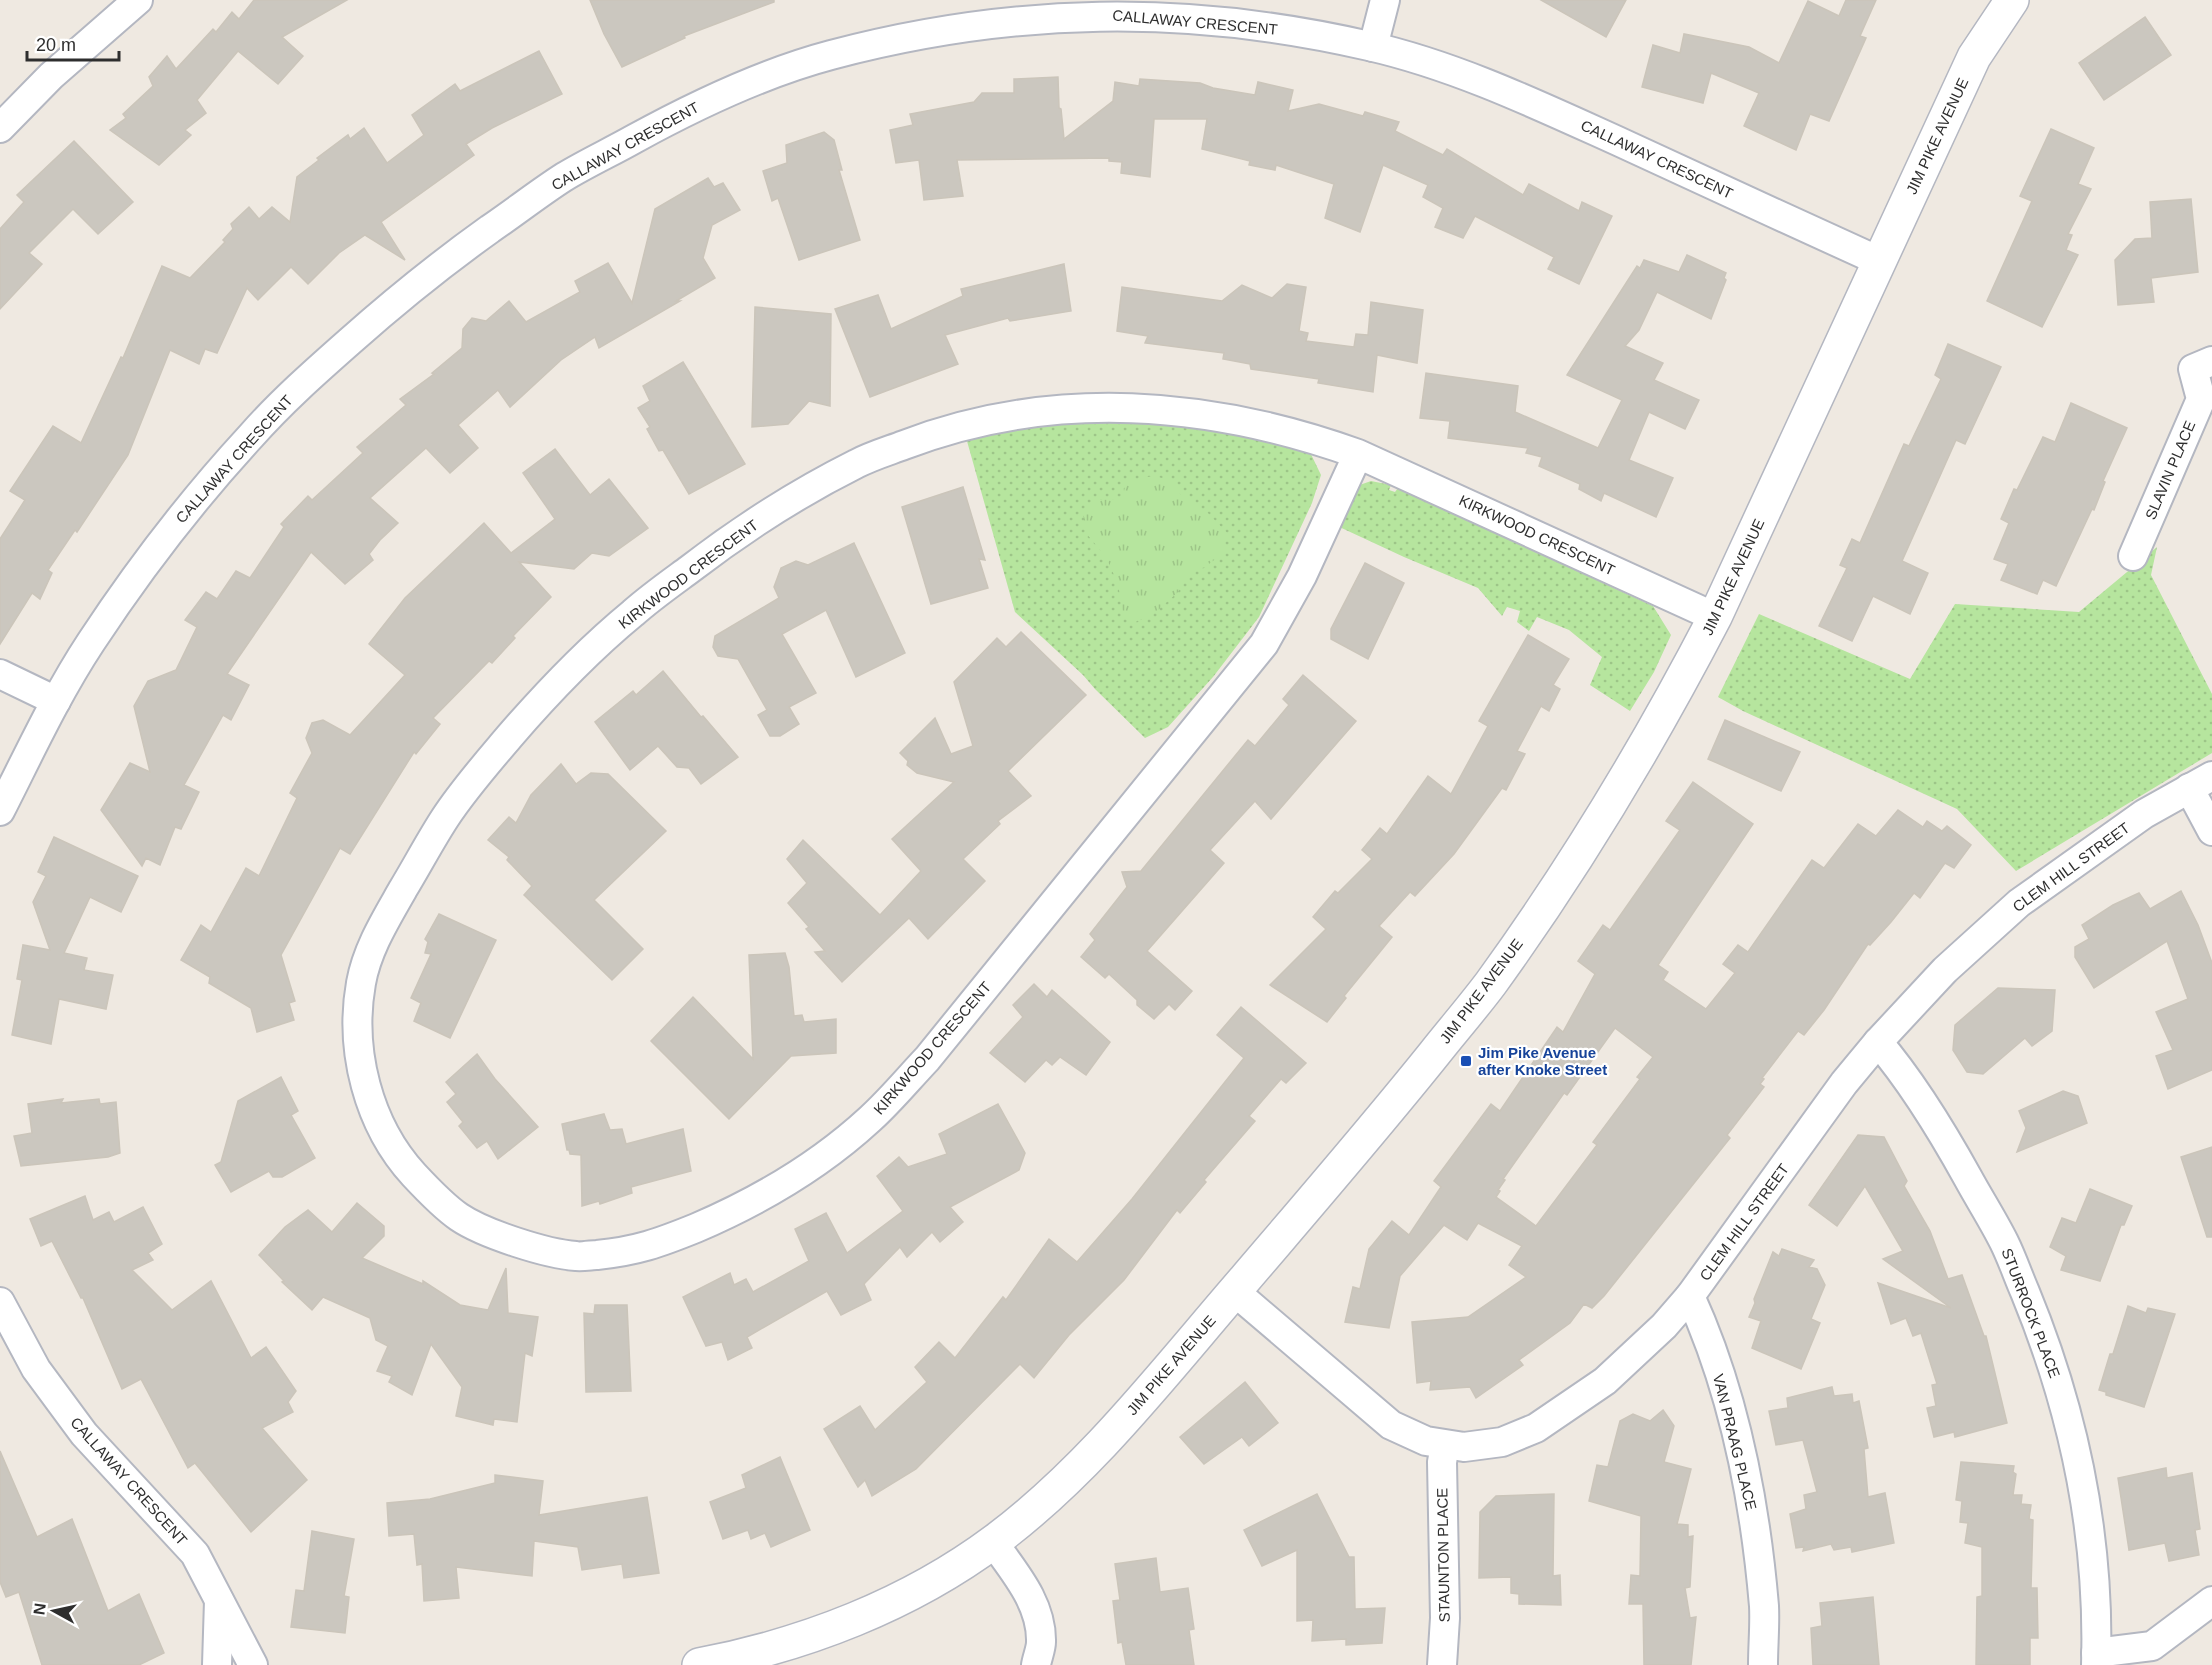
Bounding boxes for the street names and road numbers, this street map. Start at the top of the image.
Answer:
street label: CALLAWAY CRESCENT [1112,6,1278,38]
street label: JIM PIKE AVENUE [1903,75,1971,197]
street label: CALLAWAY CRESCENT [548,98,702,194]
street label: CALLAWAY CRESCENT [1578,116,1736,202]
street label: CALLAWAY CRESCENT [172,392,296,526]
street label: SLAVIN PLACE [2142,418,2198,522]
street label: KIRKWOOD CRESCENT [1456,491,1618,579]
street label: KIRKWOOD CRESCENT [615,516,761,632]
street label: JIM PIKE AVENUE [1699,516,1767,638]
street label: CLEM HILL STREET [2009,819,2133,915]
street label: JIM PIKE AVENUE [1436,935,1526,1047]
street label: KIRKWOOD CRESCENT [870,978,994,1118]
street label: CLEM HILL STREET [1696,1160,1792,1284]
street label: STURROCK PLACE [1998,1246,2064,1380]
street label: JIM PIKE AVENUE [1123,1312,1219,1418]
street label: VAN PRAAG PLACE [1710,1372,1760,1512]
street label: CALLAWAY CRESCENT [67,1414,191,1548]
street label: STAUNTON PLACE [1433,1488,1453,1622]

